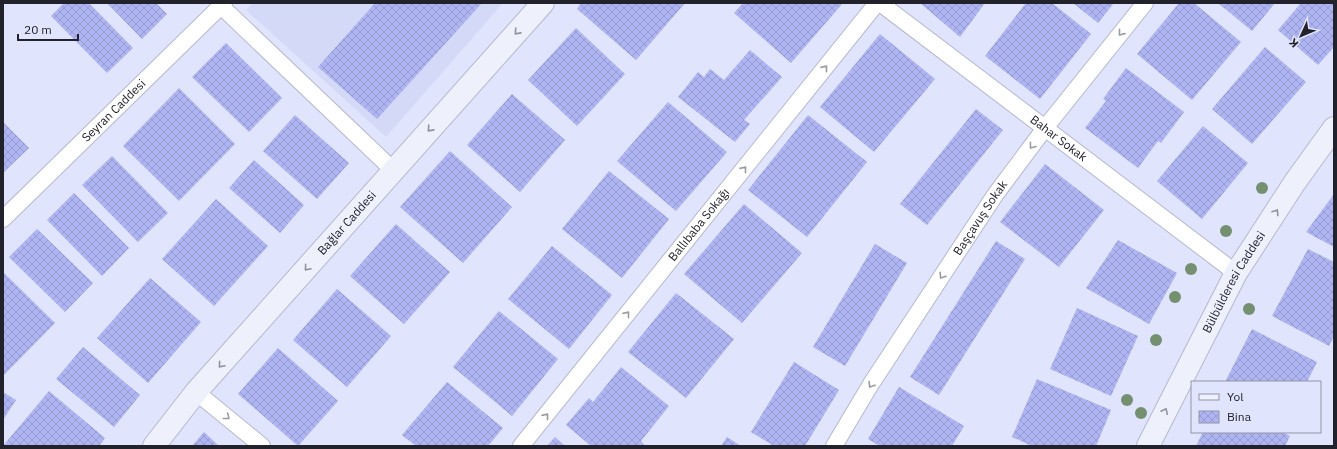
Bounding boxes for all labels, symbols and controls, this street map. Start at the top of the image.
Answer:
scale bar [18,16,78,42]
north arrow [1281,16,1321,56]
text: 20 m [24,22,52,37]
one-way arrow [515,27,522,35]
one-way arrow [1119,29,1126,36]
text: K [1286,35,1302,51]
one-way arrow [820,65,827,72]
street label: Seyran Caddesi [78,76,149,145]
street label: Bahar Sokak [1027,112,1091,165]
one-way arrow [428,124,435,131]
one-way arrow [1029,142,1036,149]
one-way arrow [739,167,746,174]
street label: Başçavuş Sokak [950,177,1011,258]
street label: Ballıbaba Sokağı [665,185,732,264]
street label: Bağlar Caddesi [314,187,379,258]
one-way arrow [1271,209,1278,216]
street label: Bülbülderesi Caddesi [1199,228,1268,335]
one-way arrow [304,263,311,270]
one-way arrow [939,272,947,279]
one-way arrow [623,312,630,319]
one-way arrow [218,360,225,368]
one-way arrow [868,381,875,388]
legend [1191,381,1321,433]
text: Yol [1227,389,1244,404]
one-way arrow [1160,408,1168,415]
text: Bina [1227,409,1252,424]
one-way arrow [222,413,229,420]
one-way arrow [541,413,548,420]

